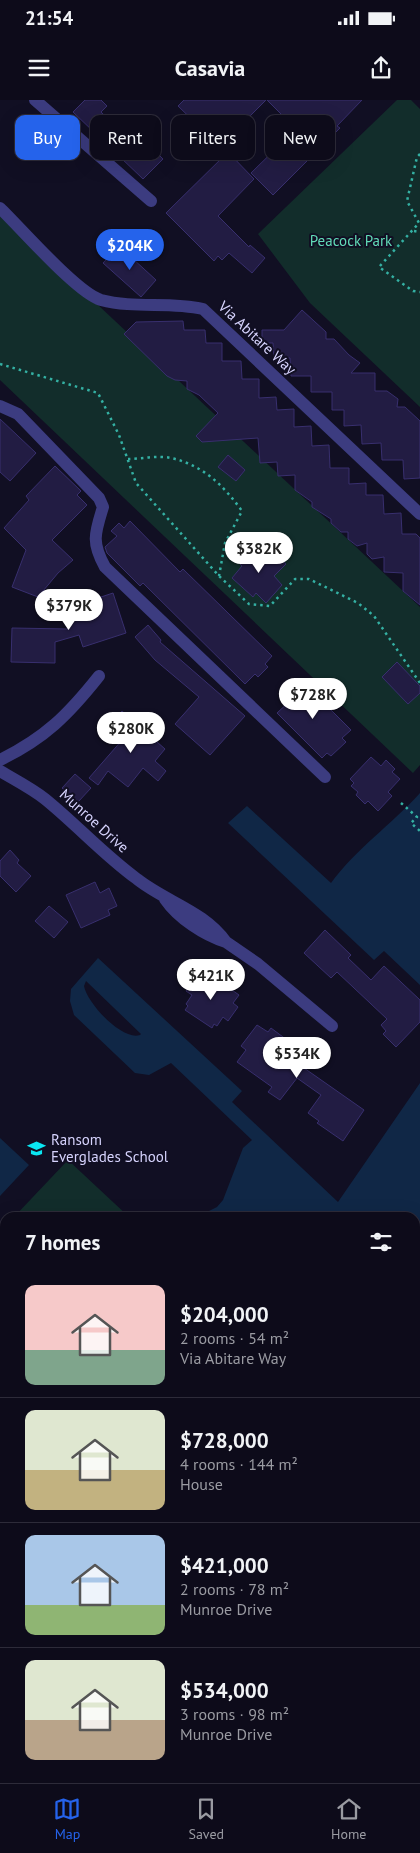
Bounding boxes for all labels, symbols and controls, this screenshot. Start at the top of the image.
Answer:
text: 21:54 [25,6,73,30]
icon: menu [25,54,53,82]
text: Casavia [175,54,245,82]
icon: share [367,54,395,82]
chip: Buy [15,115,80,160]
chip: Rent [90,115,161,160]
chip: Filters [171,115,255,160]
chip: New [265,115,335,160]
pin: $204K [95,228,165,271]
park label: Peacock Park [310,231,393,250]
text: $204K [107,235,153,255]
street label: Via Abitare Way [214,296,300,379]
pin: $382K [224,532,294,574]
text: $382K [236,538,282,558]
pin: $379K [34,588,104,631]
text: $379K [46,595,92,615]
pin: $728K [278,678,348,720]
text: $728K [290,684,336,704]
pin: $280K [96,712,166,754]
text: $280K [108,718,154,738]
street label: Munroe Drive [56,785,133,857]
pin: $421K [176,958,246,1001]
text: $421K [188,965,234,985]
pin: $534K [262,1036,332,1079]
text: $534K [274,1043,320,1063]
place label: Ransom Everglades School [51,1130,169,1166]
school or university icon: Ransom Everglades School [27,1139,47,1159]
icon: filters [367,1228,395,1256]
text: 7 homes [25,1229,100,1256]
text: $204,000 [180,1301,269,1328]
icon: home [65,1305,125,1365]
text: 2 rooms · 54 m² [180,1328,289,1348]
text: Via Abitare Way [180,1348,286,1368]
text: $728,000 [180,1427,269,1454]
icon: home [65,1430,125,1490]
text: 4 rooms · 144 m² [180,1454,298,1474]
text: House [180,1474,223,1494]
text: $421,000 [180,1552,269,1579]
icon: home [65,1555,125,1615]
text: 2 rooms · 78 m² [180,1579,289,1599]
text: Munroe Drive [180,1599,272,1619]
text: $534,000 [180,1677,269,1704]
icon: home [65,1680,125,1740]
text: 3 rooms · 98 m² [180,1704,289,1724]
text: Munroe Drive [180,1724,272,1744]
tab: Map [53,1795,81,1843]
tab: Saved [188,1795,224,1843]
tab: Home [331,1795,366,1843]

